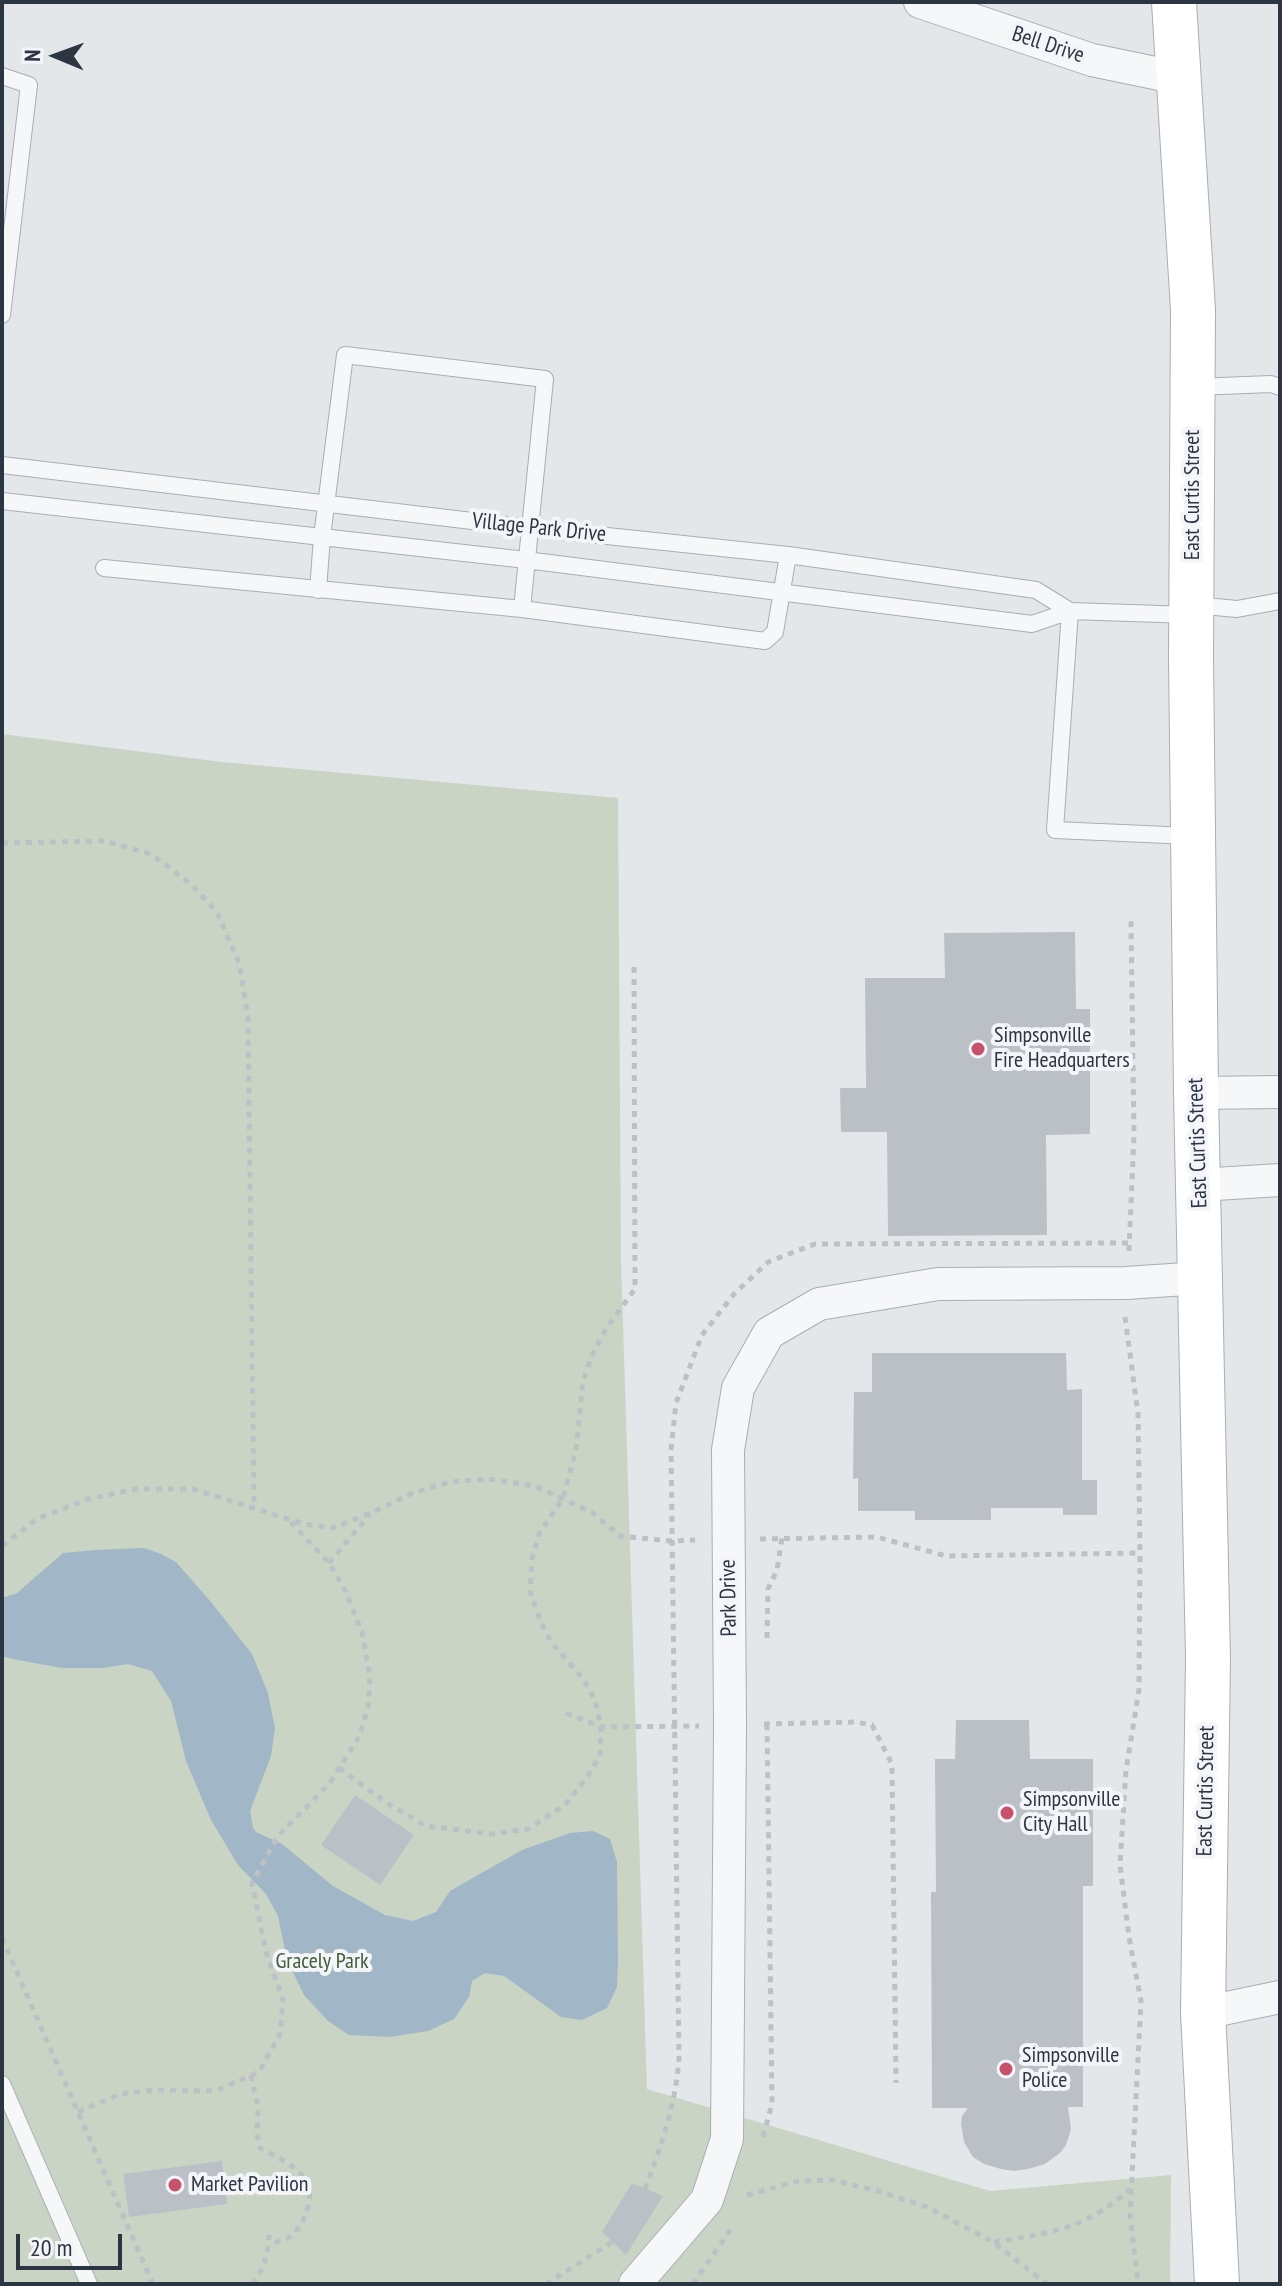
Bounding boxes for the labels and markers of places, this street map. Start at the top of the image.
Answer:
place label: Simpsonville Fire Headquarters [994,1023,1130,1074]
marker: Simpsonville Fire Headquarters [969,1040,987,1058]
place label: Simpsonville City Hall [1023,1787,1120,1838]
marker: Simpsonville City Hall [998,1804,1016,1822]
place label: Simpsonville Police [1022,2043,1119,2094]
marker: Simpsonville Police [997,2060,1015,2078]
place label: Market Pavilion [191,2172,308,2198]
marker: Market Pavilion [166,2176,184,2194]

